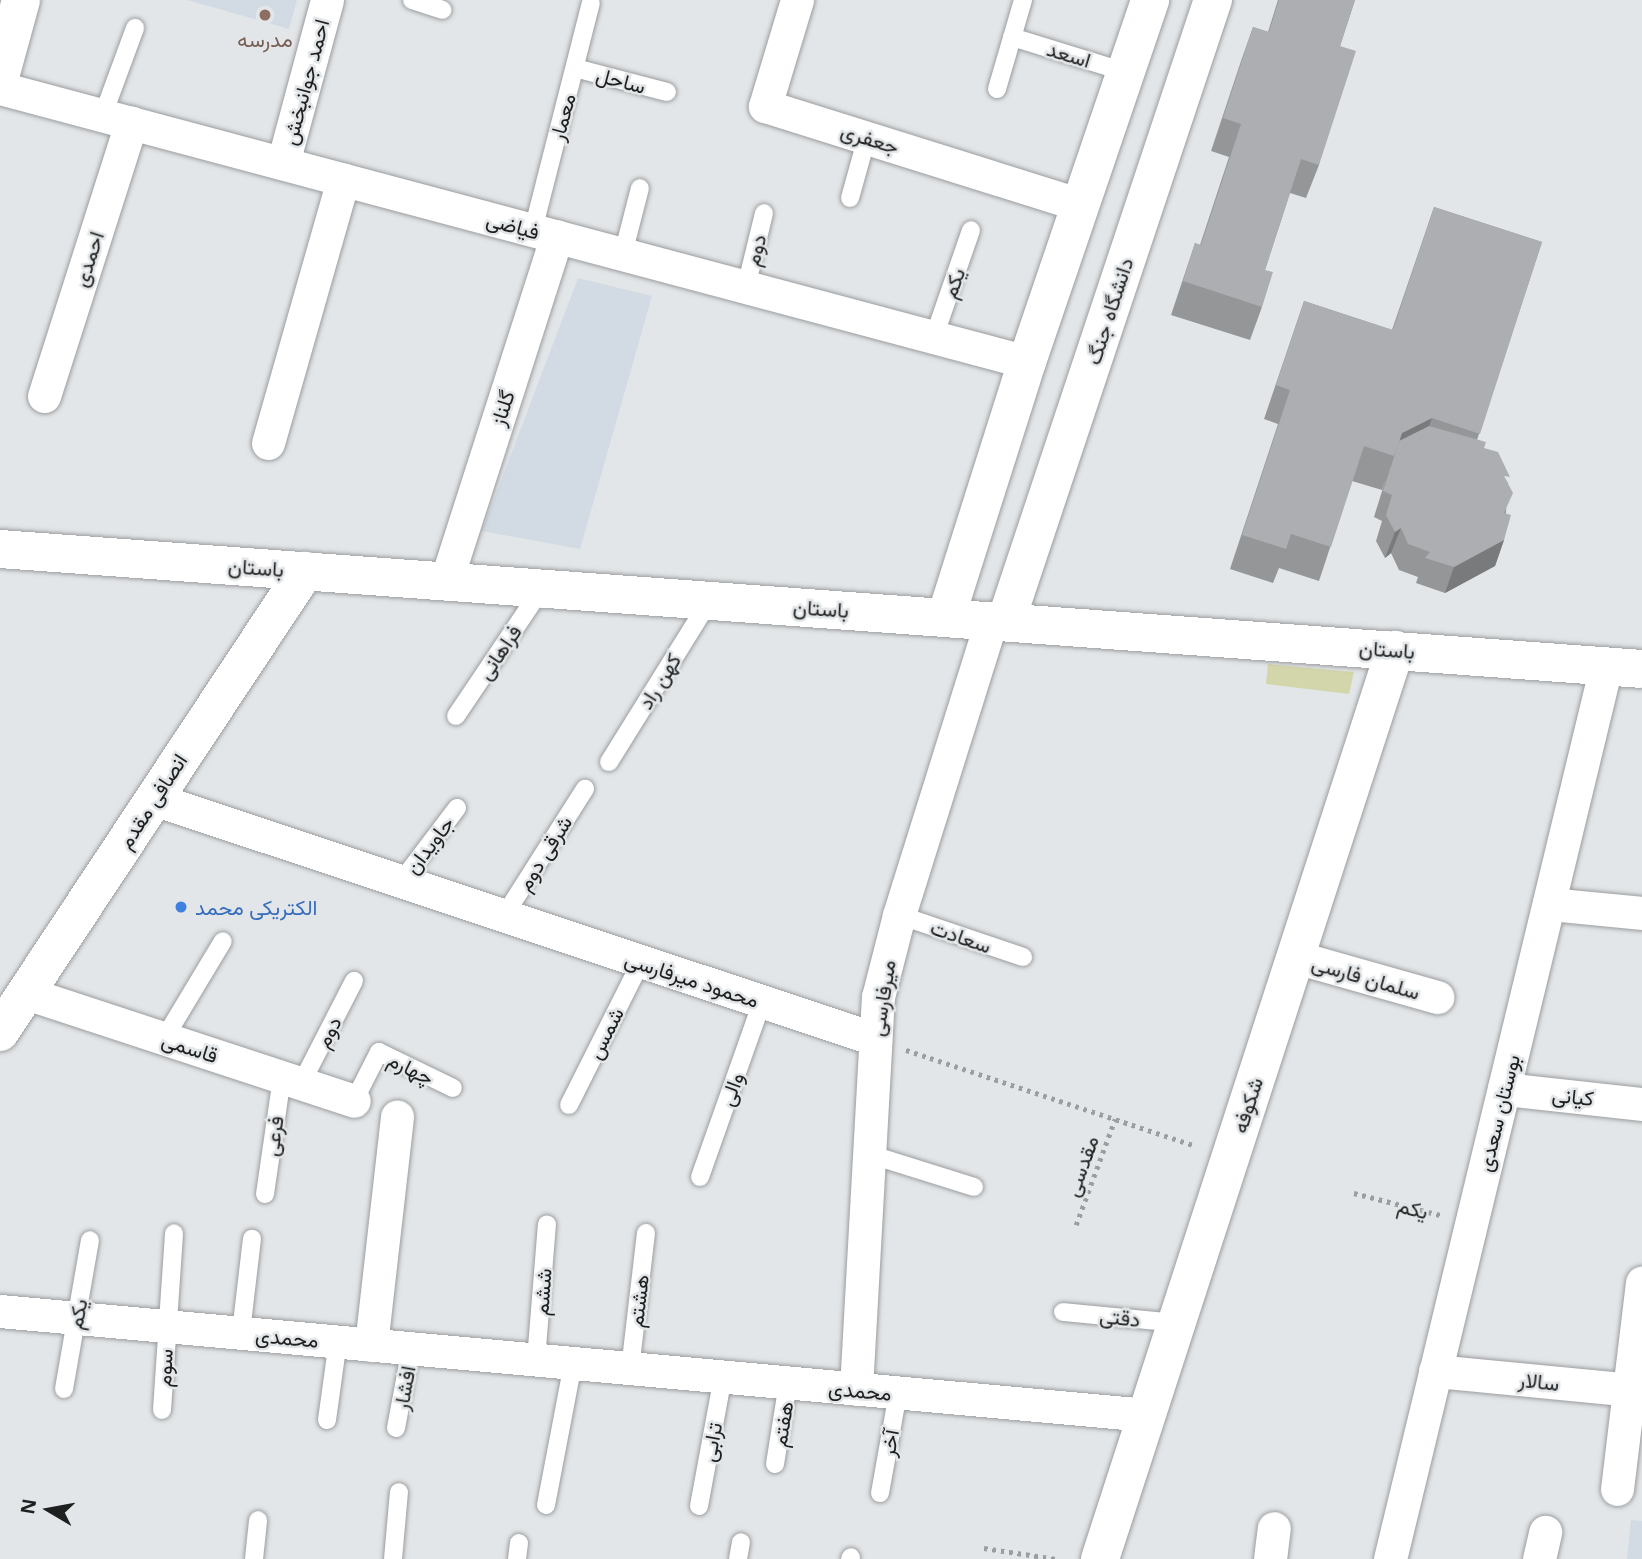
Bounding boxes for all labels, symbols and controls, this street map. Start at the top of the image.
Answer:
marker: مدرسه [257,7,273,23]
street label: احمد جوانبخش [276,16,334,148]
place label: مدرسه [237,26,293,52]
street label: اسعد [1044,35,1094,73]
street label: ساحل [593,61,649,99]
street label: معمار [544,91,580,143]
street label: جعفری [838,117,902,159]
street label: فیاضی [484,206,542,244]
street label: احمدی [67,228,109,290]
street label: دوم [739,231,771,269]
street label: دانشگاه جنگ [1080,254,1138,368]
street label: یکم [936,264,970,302]
street label: گلناز [484,387,520,429]
street label: باستان [227,552,285,582]
street label: باستان [792,593,850,623]
street label: فراهانی [472,620,526,684]
street label: باستان [1358,634,1416,664]
street label: کهن راد [632,648,686,714]
street label: انصافی مقدم [112,749,192,853]
street label: جاویدان [399,811,459,879]
street label: شرقی دوم [511,811,577,895]
place label: الکتریکی محمد [195,894,317,920]
marker: الکتریکی محمد [173,899,189,915]
street label: سعادت [927,914,995,958]
street label: محمود میرفارسی [622,945,762,1013]
street label: سلمان فارسی [1309,950,1423,1004]
street label: میرفارسی [864,958,900,1038]
street label: شمس [581,1003,629,1063]
street label: دوم [310,1012,346,1052]
street label: قاسمی [159,1026,221,1068]
street label: چهارم [384,1046,438,1090]
street label: بوستان سعدى [1471,1052,1525,1174]
street label: والی [713,1069,749,1109]
street label: شکوفه [1226,1074,1268,1136]
street label: کیانی [1551,1081,1595,1111]
street label: فرعی [258,1114,288,1158]
street label: مقدسی [1058,1132,1104,1200]
street label: یکم [1395,1192,1431,1224]
street label: ششم [528,1267,556,1317]
street label: هشتم [622,1273,654,1329]
street label: یکم [62,1297,92,1331]
street label: دقتی [1098,1302,1142,1332]
street label: محمدی [254,1322,320,1352]
street label: سوم [150,1348,178,1388]
street label: افشار [388,1364,420,1412]
street label: سالار [1517,1366,1561,1396]
street label: محمدی [827,1375,893,1405]
street label: هفتم [766,1399,798,1449]
street label: ترابی [695,1420,727,1464]
street label: آخر [874,1427,904,1459]
north arrow [14,1475,84,1545]
text: N [14,1496,42,1516]

